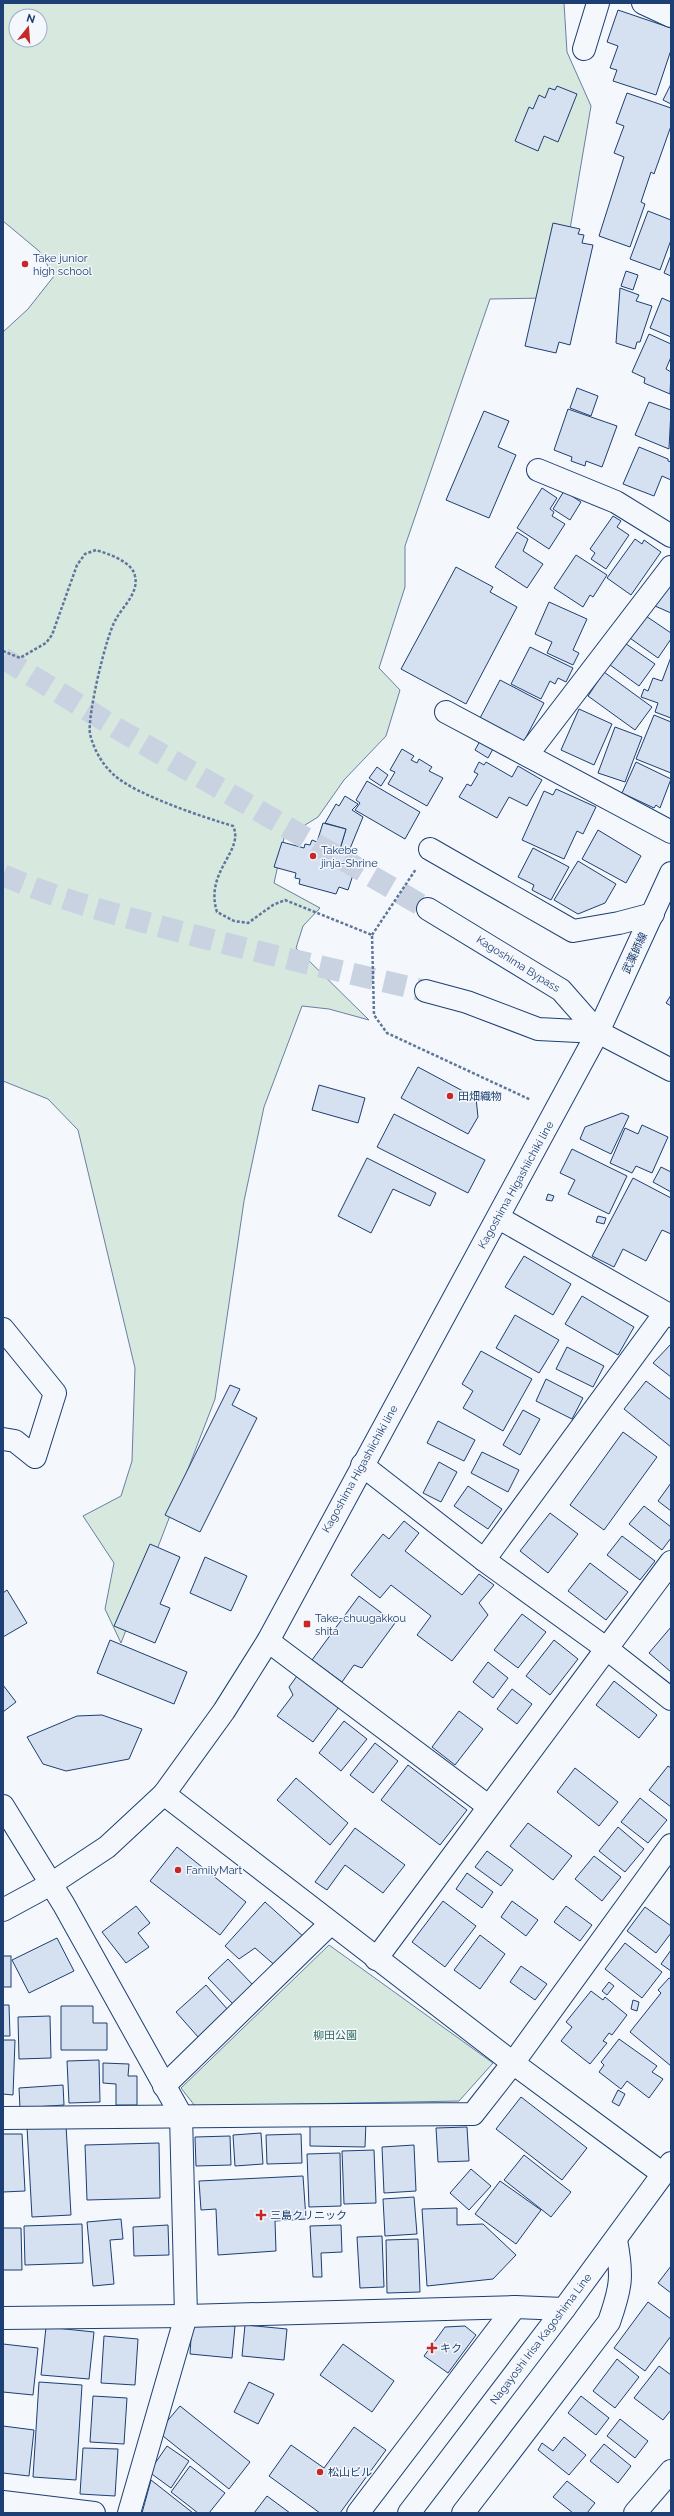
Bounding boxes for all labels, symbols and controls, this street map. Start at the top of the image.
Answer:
north arrow [8,8,48,48]
text: N [25,11,37,26]
place label: Take junior high school [33,252,92,278]
marker: Take junior high school [20,259,30,269]
place label: Takebe jinja-Shrine [319,844,378,870]
marker: Takebe jinja-Shrine [308,851,318,861]
street label: 武薬師線 [620,930,650,976]
street label: Kagoshima Bypass [474,933,562,995]
place label: 田畑織物 [458,1090,502,1103]
marker: 田畑織物 [445,1091,455,1101]
street label: Kagoshima Higashiichiki line [476,1119,557,1251]
street label: Kagoshima Higashiichiki line [320,1403,401,1535]
place label: Take-chuugakkou shita [315,1612,406,1638]
marker: Take-chuugakkou shita [302,1619,312,1629]
place label: FamilyMart [186,1864,242,1877]
marker: FamilyMart [173,1865,183,1875]
park label: 柳田公園 [313,2029,357,2042]
marker: 三島クリニック [255,2209,267,2221]
place label: 三島クリニック [270,2209,347,2222]
street label: Nagayoshi Irisa Kagoshima Line [488,2271,595,2407]
place label: キク [440,2342,462,2355]
marker: キク [427,2343,437,2353]
place label: 松山ビル [328,2466,372,2479]
marker: 松山ビル [315,2467,325,2477]

